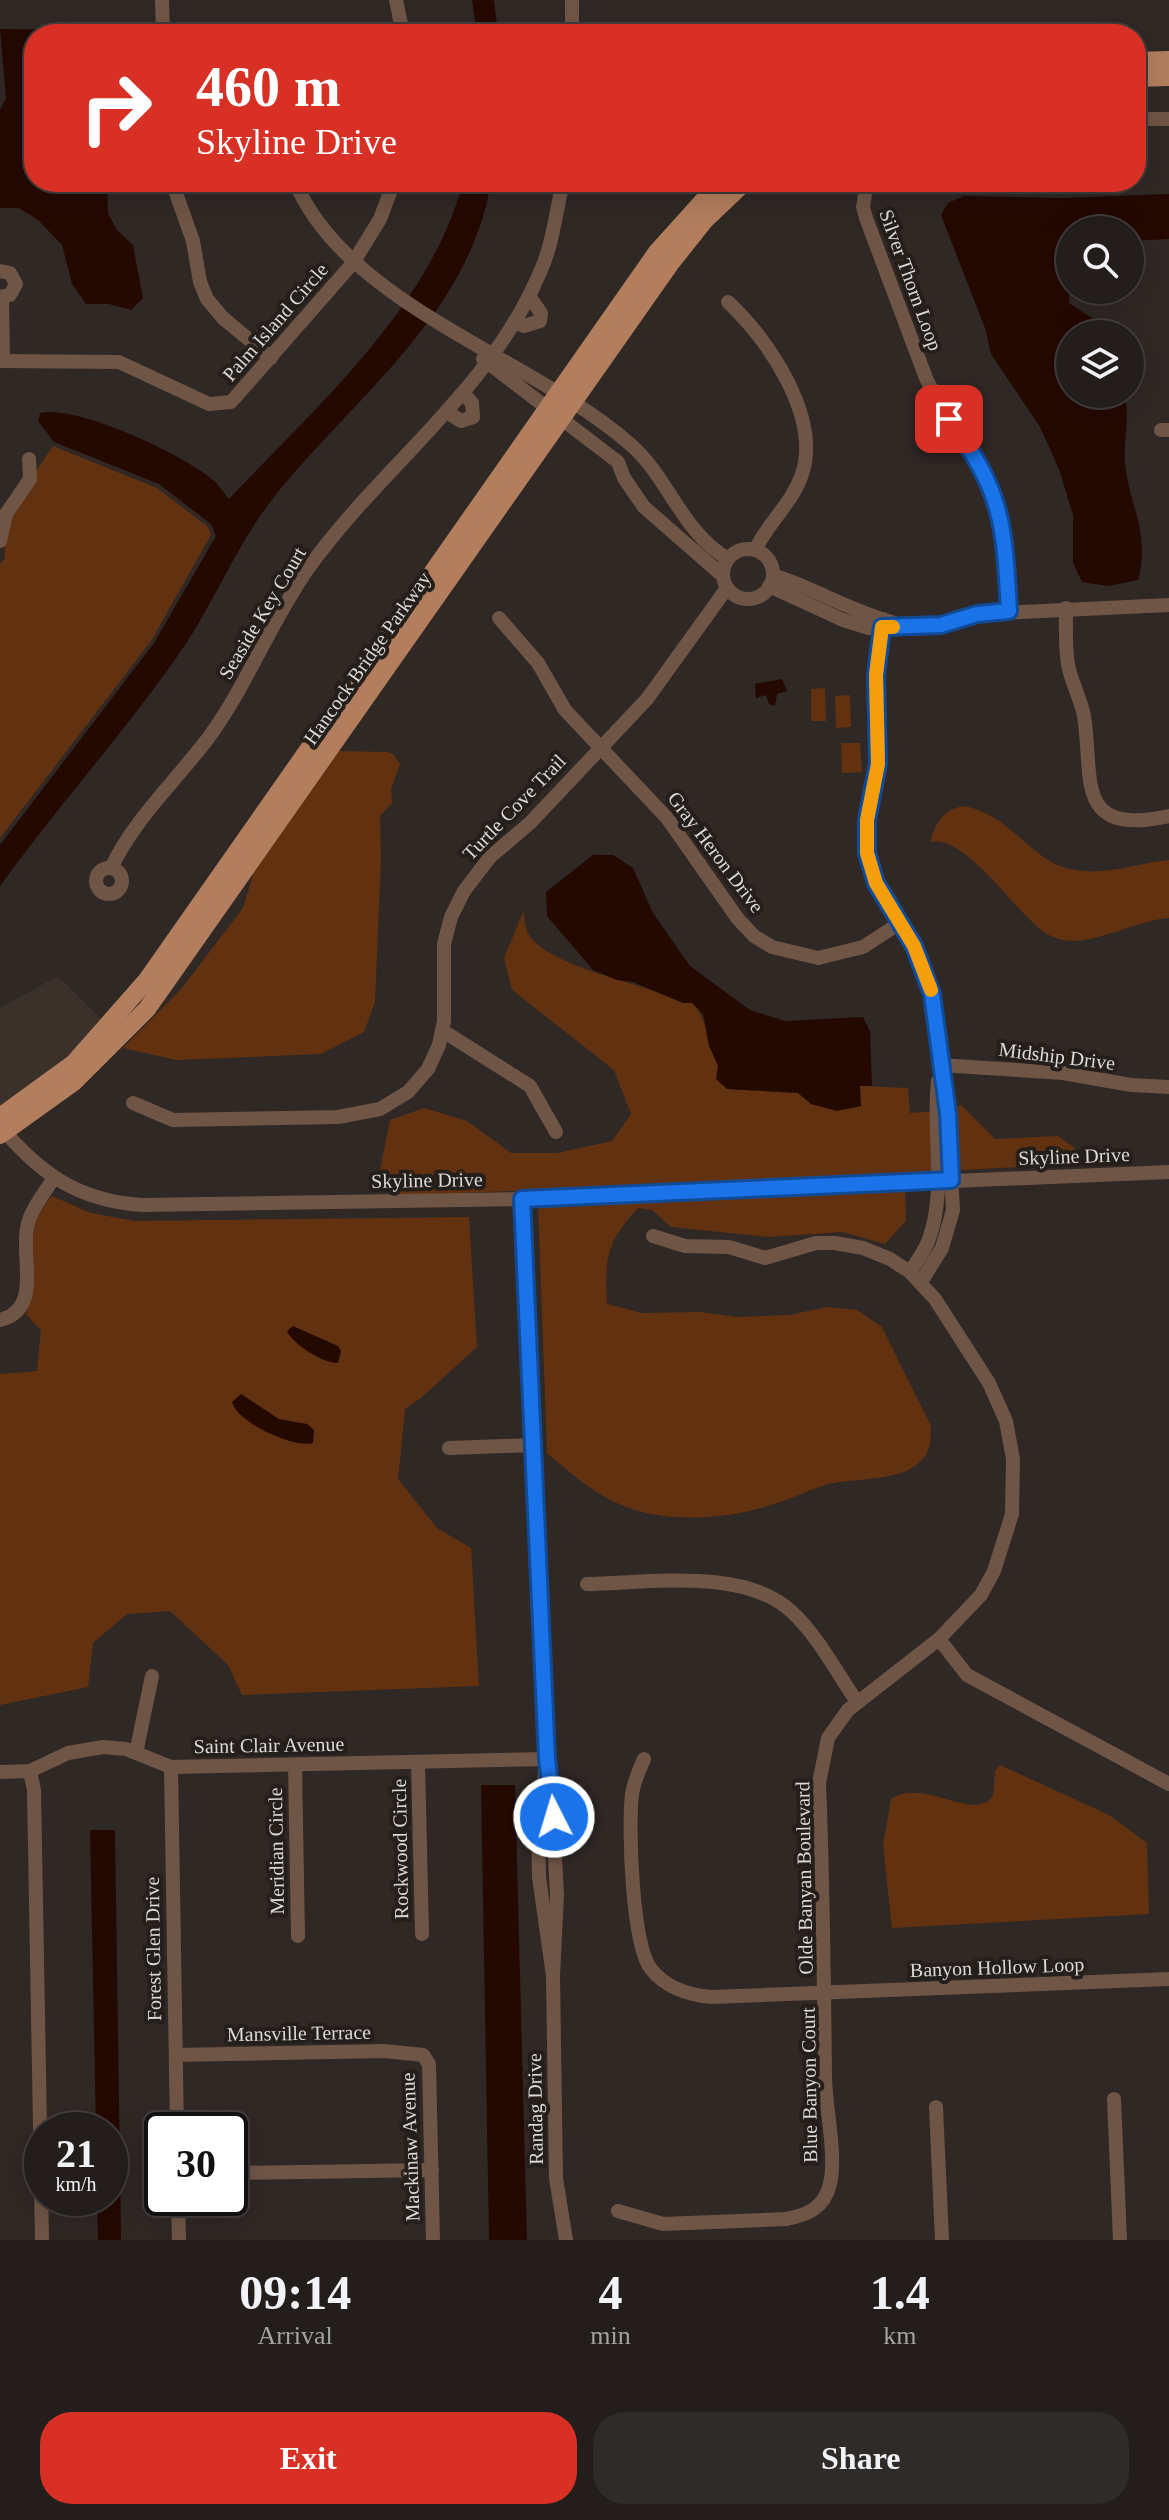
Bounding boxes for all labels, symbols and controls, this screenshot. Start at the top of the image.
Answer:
icon: right [64,56,168,160]
text: 460 m [196,56,341,118]
text: Skyline Drive [196,122,397,162]
street label: Silver Thorn Loop [874,206,947,354]
map controls [1056,216,1144,408]
button: search [1056,216,1144,304]
street label: Palm Island Circle [218,259,332,385]
button: layers [1056,320,1144,408]
pin [915,385,983,453]
icon: arrive [927,397,971,441]
street label: Seaside Key Court [214,543,311,683]
street label: Hancock Bridge Parkway [299,568,436,749]
street label: Turtle Cove Trail [458,749,570,864]
street label: Gray Heron Drive [663,787,769,917]
street label: Midship Drive [997,1038,1117,1075]
street label: Skyline Drive [1018,1143,1130,1170]
street label: Skyline Drive [371,1168,483,1193]
street label: Saint Clair Avenue [193,1733,345,1757]
position arrow [512,1775,596,1859]
street label: Rockwood Circle [388,1778,412,1919]
street label: Olde Banyan Boulevard [791,1781,818,1975]
street label: Meridian Circle [264,1787,288,1915]
street label: Forest Glen Drive [141,1876,165,2021]
street label: Banyon Hollow Loop [909,1953,1085,1982]
street label: Blue Banyon Court [797,2007,822,2163]
street label: Mansville Terrace [227,2021,371,2045]
street label: Randag Drive [523,2053,548,2165]
street label: Mackinaw Avenue [396,2072,424,2222]
speed limit sign: 30 [144,2112,248,2216]
text: 21 [56,2131,96,2176]
text: km/h [55,2173,97,2195]
text: 09:14 [239,2266,351,2319]
text: 4 [598,2266,622,2319]
text: 1.4 [870,2266,930,2319]
text: Arrival [258,2321,333,2350]
text: min [590,2321,631,2350]
text: km [883,2321,916,2350]
button: Exit [40,2412,577,2504]
button: Share [593,2412,1129,2504]

